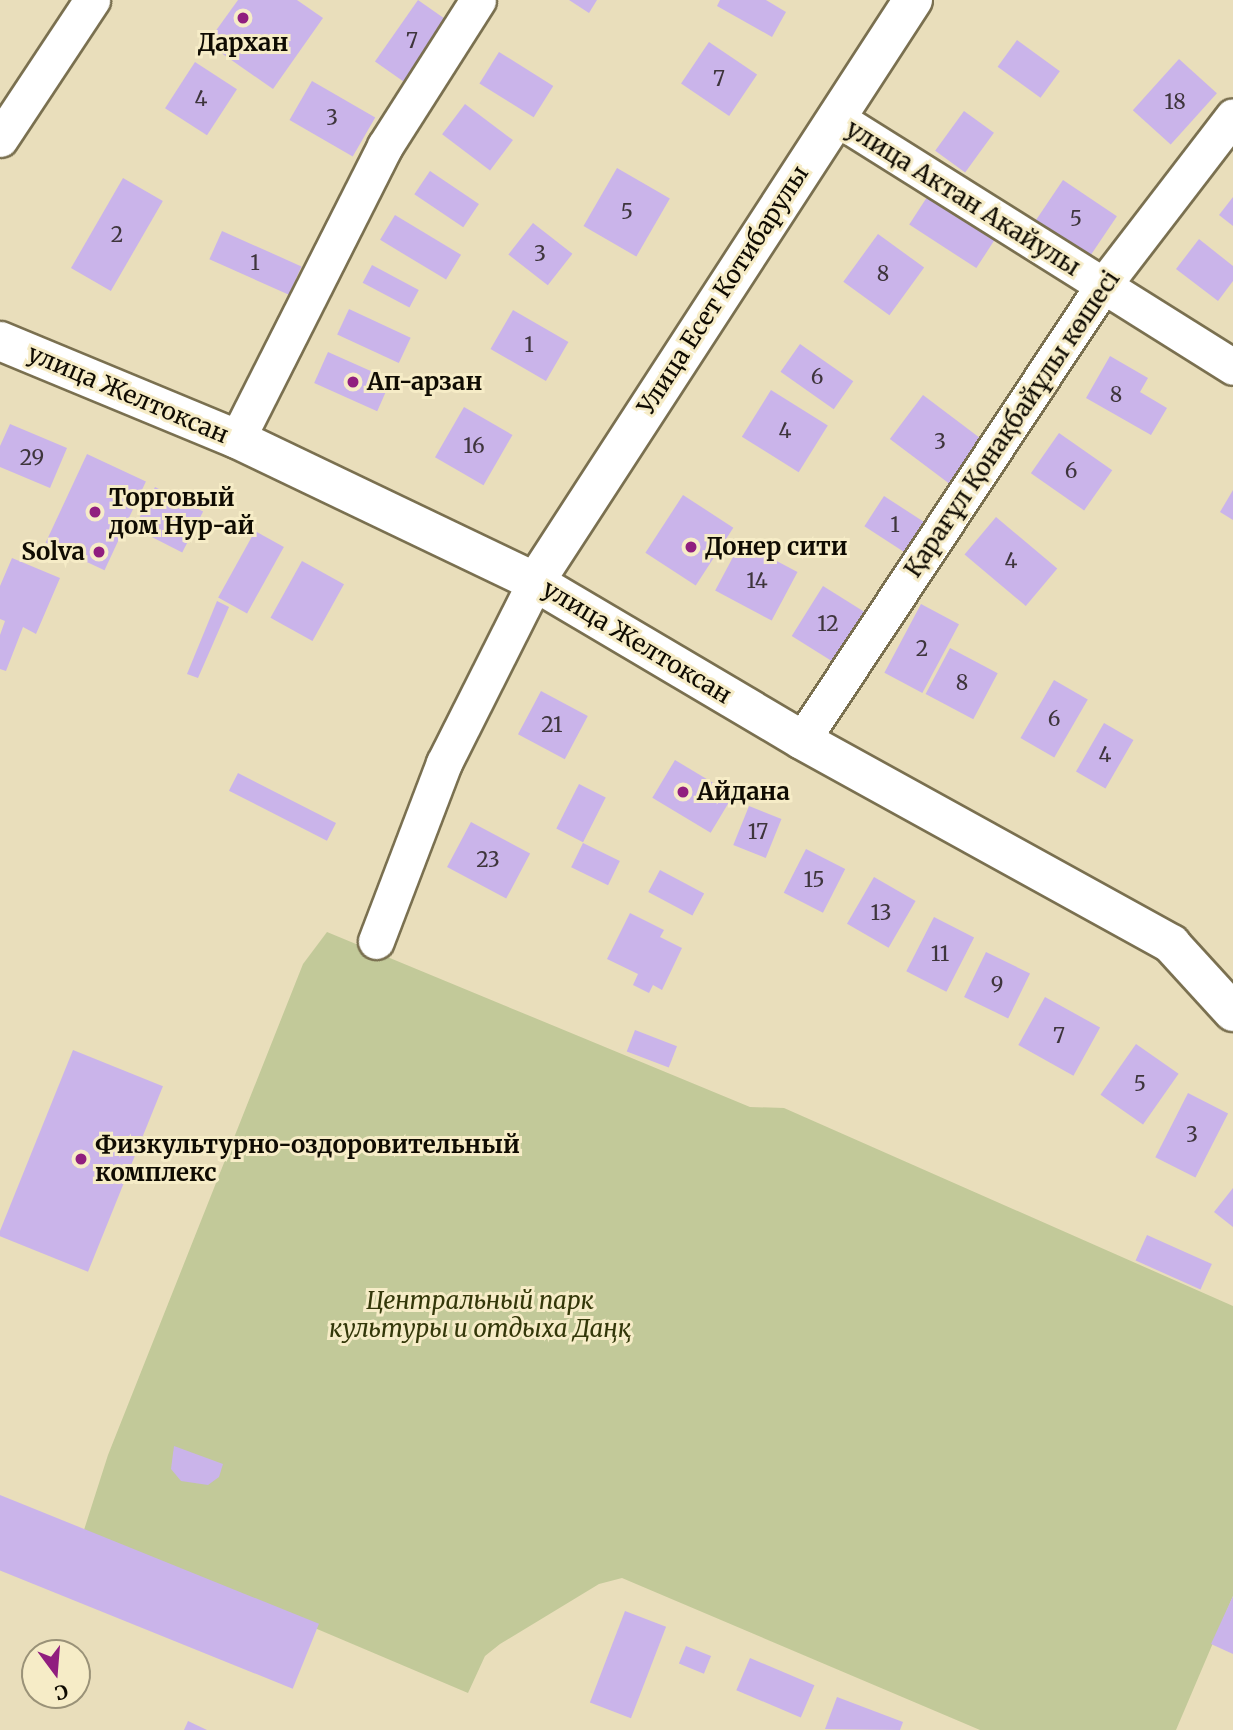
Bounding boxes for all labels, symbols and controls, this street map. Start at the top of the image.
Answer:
marker: Дархан [235,10,251,26]
house number: 7 [406,28,418,54]
place label: Дархан [198,29,288,57]
house number: 7 [713,66,725,92]
house number: 4 [195,86,207,112]
house number: 18 [1164,89,1186,115]
house number: 3 [326,105,338,131]
street label: улица Актан Акайулы [841,114,1085,282]
street label: Улица Есет Котибарулы [632,160,814,420]
house number: 5 [621,199,633,225]
house number: 5 [1070,206,1082,232]
house number: 2 [111,222,123,248]
house number: 3 [534,241,546,267]
house number: 1 [250,250,260,276]
house number: 8 [877,261,889,287]
street label: Қарағұл Қонақбайұлы көшесі [898,265,1126,583]
house number: 1 [524,332,534,358]
street label: улица Желтоксан [23,339,233,449]
house number: 6 [811,364,823,390]
place label: Ап-арзан [367,368,482,396]
marker: Ап-арзан [345,374,361,390]
house number: 8 [1110,382,1122,408]
house number: 4 [779,418,791,444]
house number: 3 [934,429,946,455]
house number: 16 [463,433,485,459]
house number: 29 [20,445,44,471]
house number: 6 [1065,458,1077,484]
place label: Торговый дом Нур-ай [109,484,254,540]
marker: Торговый дом Нур-ай [87,504,103,520]
house number: 1 [890,512,900,538]
place label: Донер сити [705,533,848,561]
place label: Solva [21,538,85,566]
marker: Донер сити [683,539,699,555]
marker: Solva [91,544,107,560]
house number: 4 [1005,548,1017,574]
house number: 14 [746,568,768,594]
street label: улица Желтоксан [537,574,737,710]
house number: 12 [817,611,839,637]
house number: 2 [916,636,928,662]
house number: 8 [956,670,968,696]
house number: 6 [1048,706,1060,732]
house number: 21 [541,712,563,738]
house number: 4 [1099,742,1111,768]
place label: Айдана [697,778,790,806]
marker: Айдана [675,784,691,800]
house number: 17 [748,819,768,845]
house number: 23 [476,847,500,873]
house number: 15 [803,867,825,893]
house number: 13 [871,900,891,926]
house number: 11 [931,941,949,967]
house number: 9 [991,972,1003,998]
house number: 7 [1053,1023,1065,1049]
house number: 5 [1134,1071,1146,1097]
house number: 3 [1186,1122,1198,1148]
place label: Физкультурно-оздоровительный комплекс [95,1131,520,1187]
marker: Физкультурно-оздоровительный комплекс [73,1151,89,1167]
park label: Центральный парк культуры и отдыха Даңқ [329,1287,631,1343]
north arrow [21,1639,91,1709]
text: С [52,1679,71,1706]

